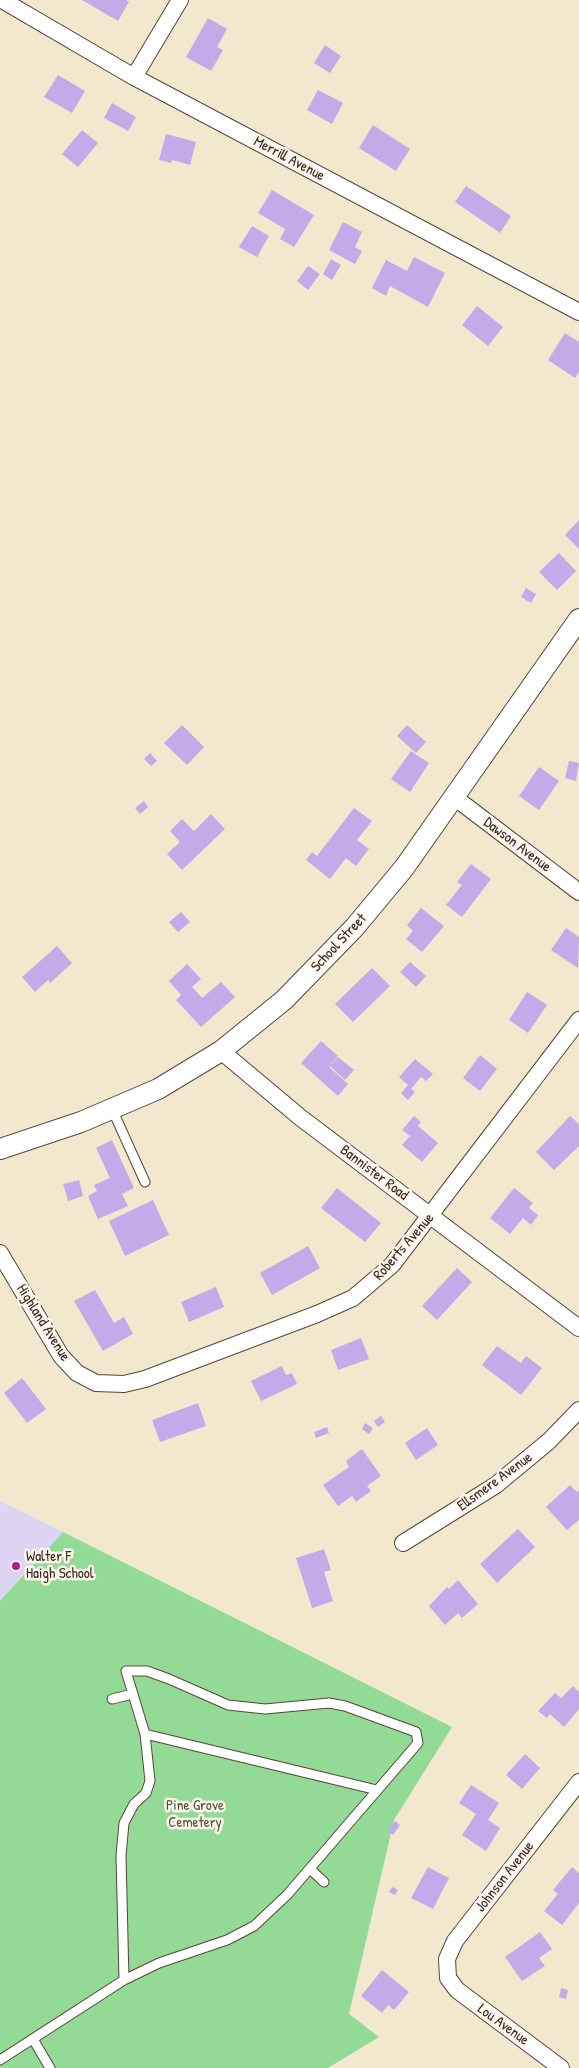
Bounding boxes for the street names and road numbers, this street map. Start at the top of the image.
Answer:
street label: Merrill Avenue [250,133,328,185]
street label: Dawson Avenue [480,814,554,876]
street label: School Street [307,910,371,976]
street label: Bannister Road [336,1141,412,1205]
street label: Roberts Avenue [370,1210,438,1284]
street label: Highland Avenue [12,1281,74,1365]
street label: Ellsmere Avenue [454,1449,536,1515]
street label: Johnson Avenue [472,1838,538,1916]
street label: Lou Avenue [474,2000,532,2050]

